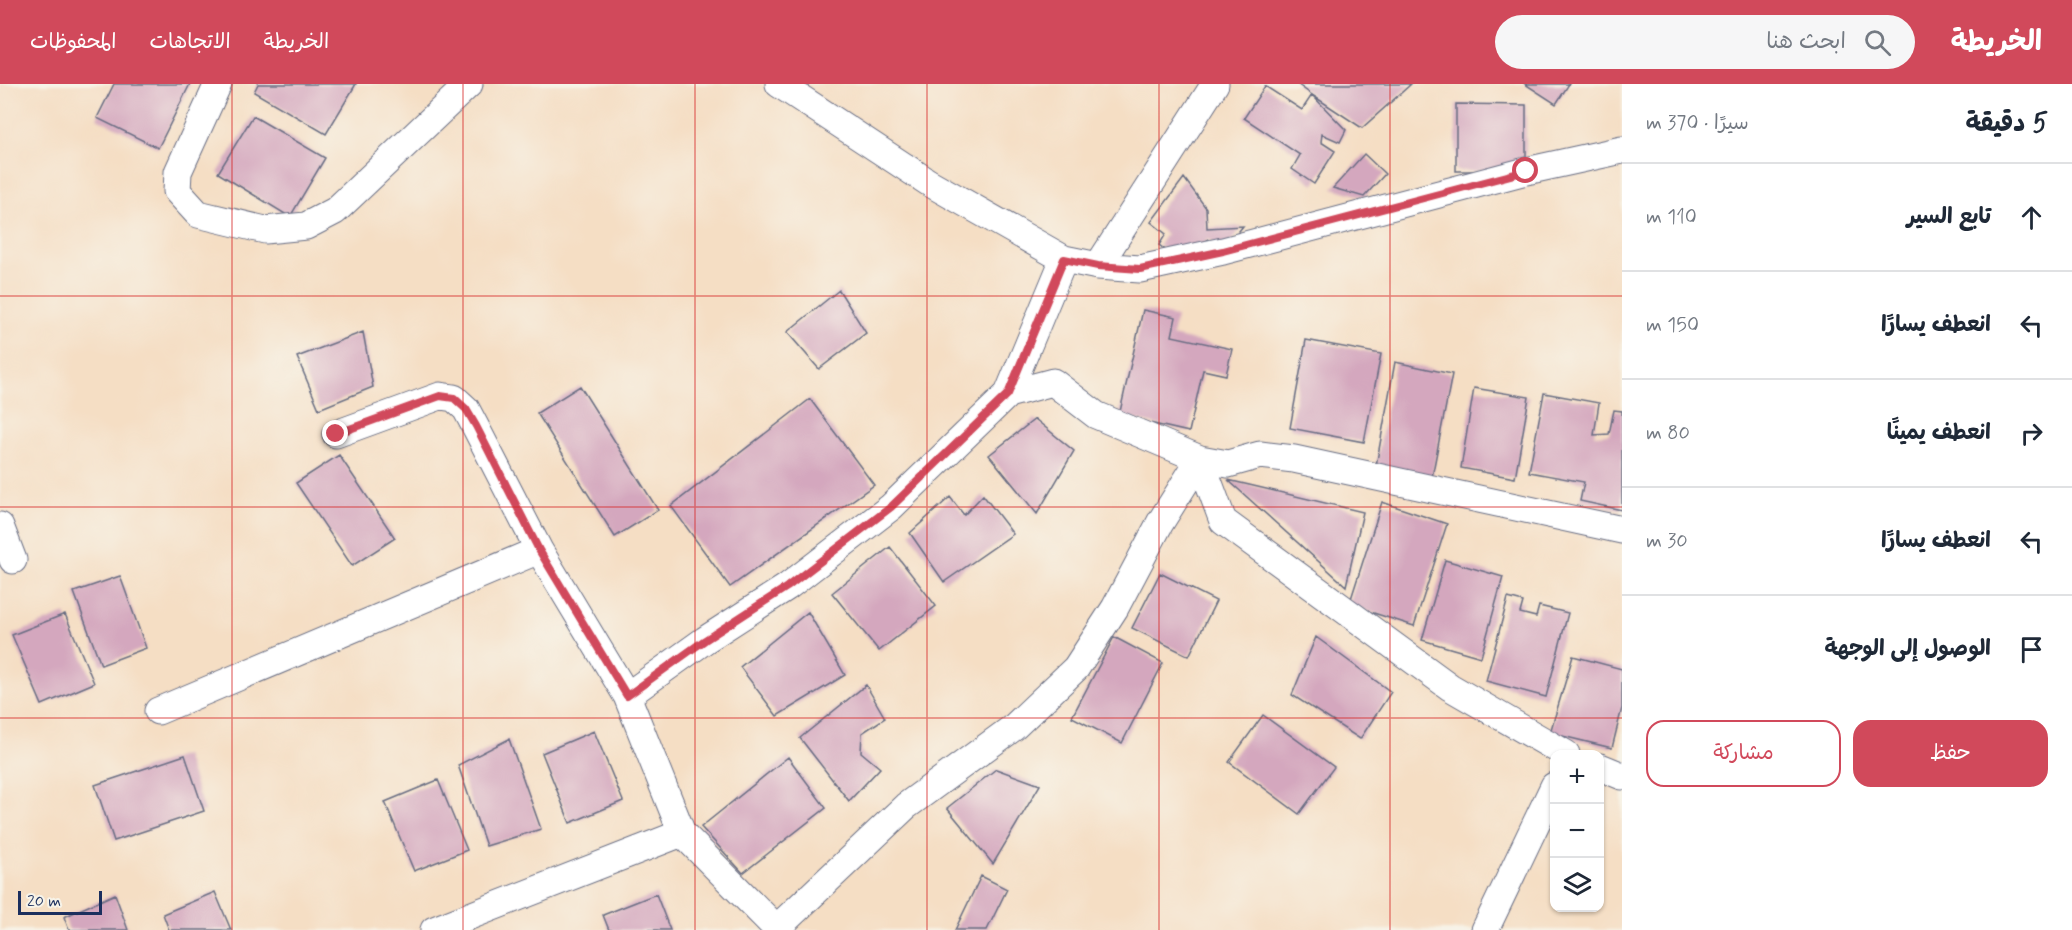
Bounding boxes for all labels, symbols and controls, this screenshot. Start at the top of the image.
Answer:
search box [1495,15,1915,69]
text: الخريطة [1951,24,2042,61]
icon: search [1861,26,1894,59]
text: المحفوظات [30,28,116,56]
text: الاتجاهات [149,28,231,56]
text: الخريطة [264,28,329,56]
text: ابحث هنا [1766,28,1846,56]
text: 5 دقيقة [1965,107,2048,141]
text: سيرًا · 370 m [1646,110,1749,137]
route start [1512,157,1538,183]
icon: ahead [2015,201,2048,234]
text: تابع السير [1907,203,1991,231]
text: 110 m [1646,204,1697,231]
icon: left [2015,309,2048,342]
text: انعطف يسارًا [1881,311,1991,339]
text: 150 m [1646,312,1699,339]
icon: right [2015,417,2048,450]
text: انعطف يمينًا [1887,419,1991,447]
route end [322,420,348,446]
text: 80 m [1646,420,1690,447]
icon: left [2015,525,2048,558]
text: انعطف يسارًا [1881,527,1991,555]
text: 30 m [1646,528,1688,555]
icon: arrive [2015,633,2048,666]
text: الوصول إلى الوجهة [1824,635,1991,663]
button: مشاركة [1646,720,1841,787]
button: حفظ [1853,720,2048,787]
map controls [1550,750,1604,912]
button: + [1550,750,1604,804]
button: − [1550,804,1604,858]
button: layers [1550,858,1604,912]
scale bar [18,888,102,916]
text: 20 m [27,891,61,912]

